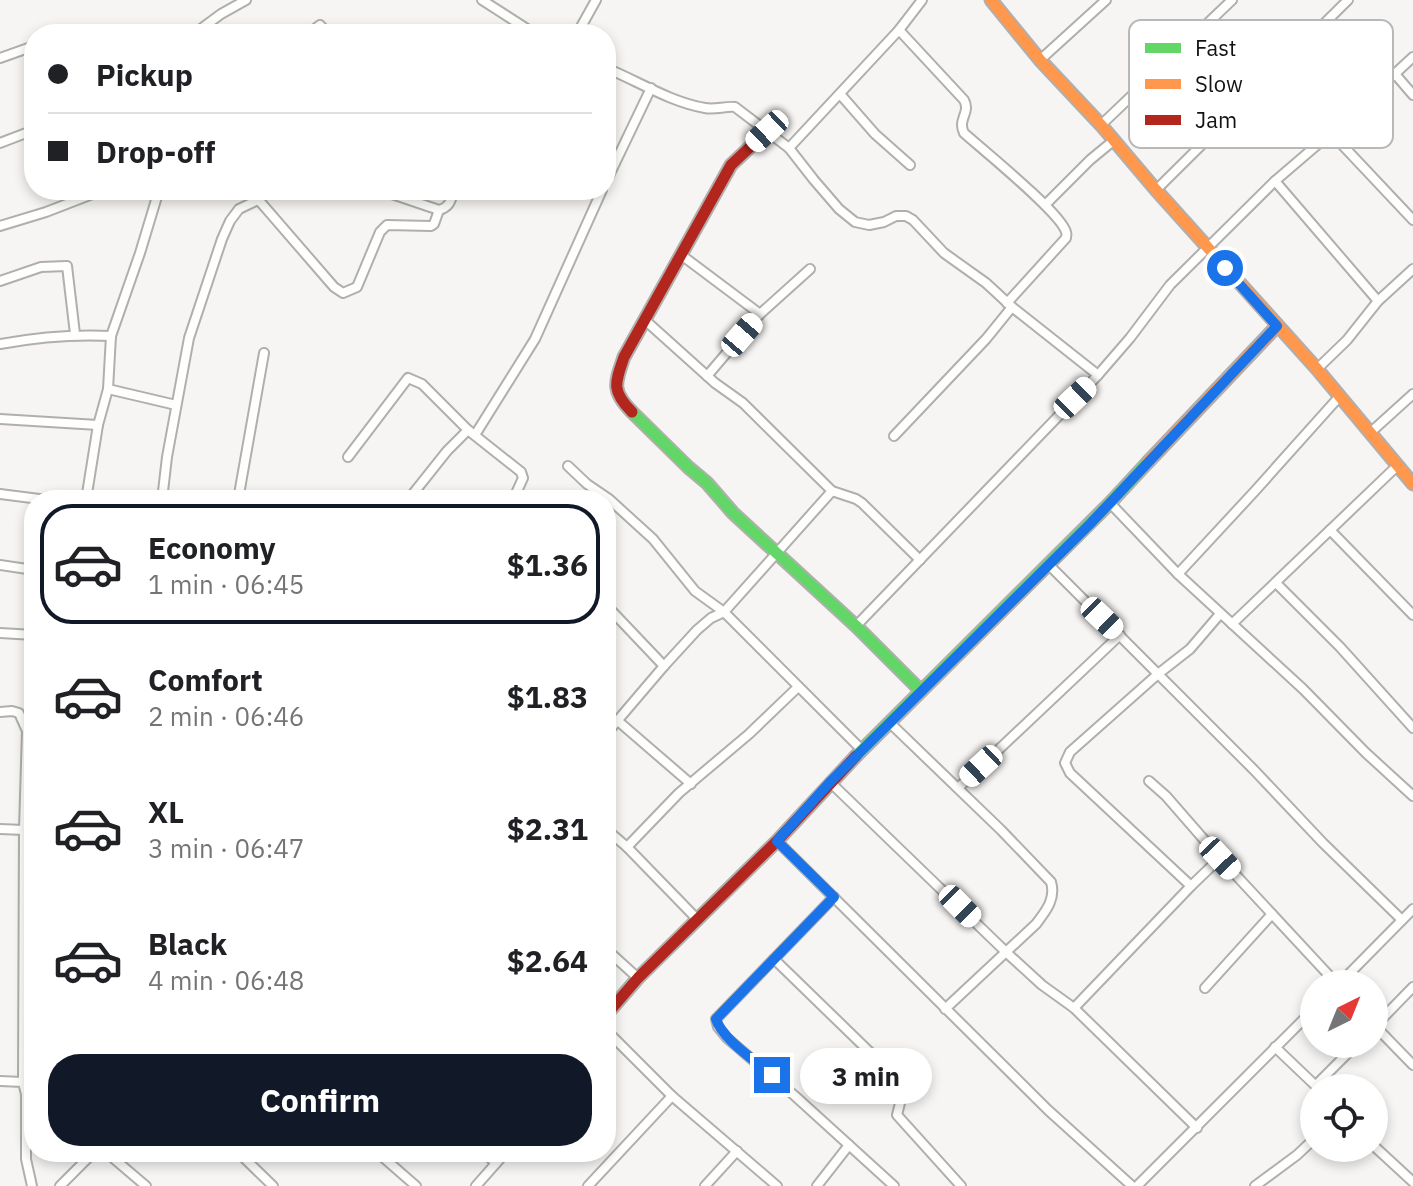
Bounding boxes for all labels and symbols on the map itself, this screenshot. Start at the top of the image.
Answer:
legend [1129,20,1393,148]
text: Fast [1195,33,1236,62]
text: Slow [1195,69,1243,98]
text: Jam [1195,105,1237,134]
car [741,106,793,156]
route start [1207,250,1243,286]
car [717,309,767,361]
car [1049,373,1101,423]
car [1076,593,1128,643]
car [955,741,1007,791]
car [1195,832,1245,884]
car [935,881,985,931]
north arrow [1300,970,1388,1058]
callout: 3 min [800,1047,932,1103]
route end [754,1057,790,1093]

